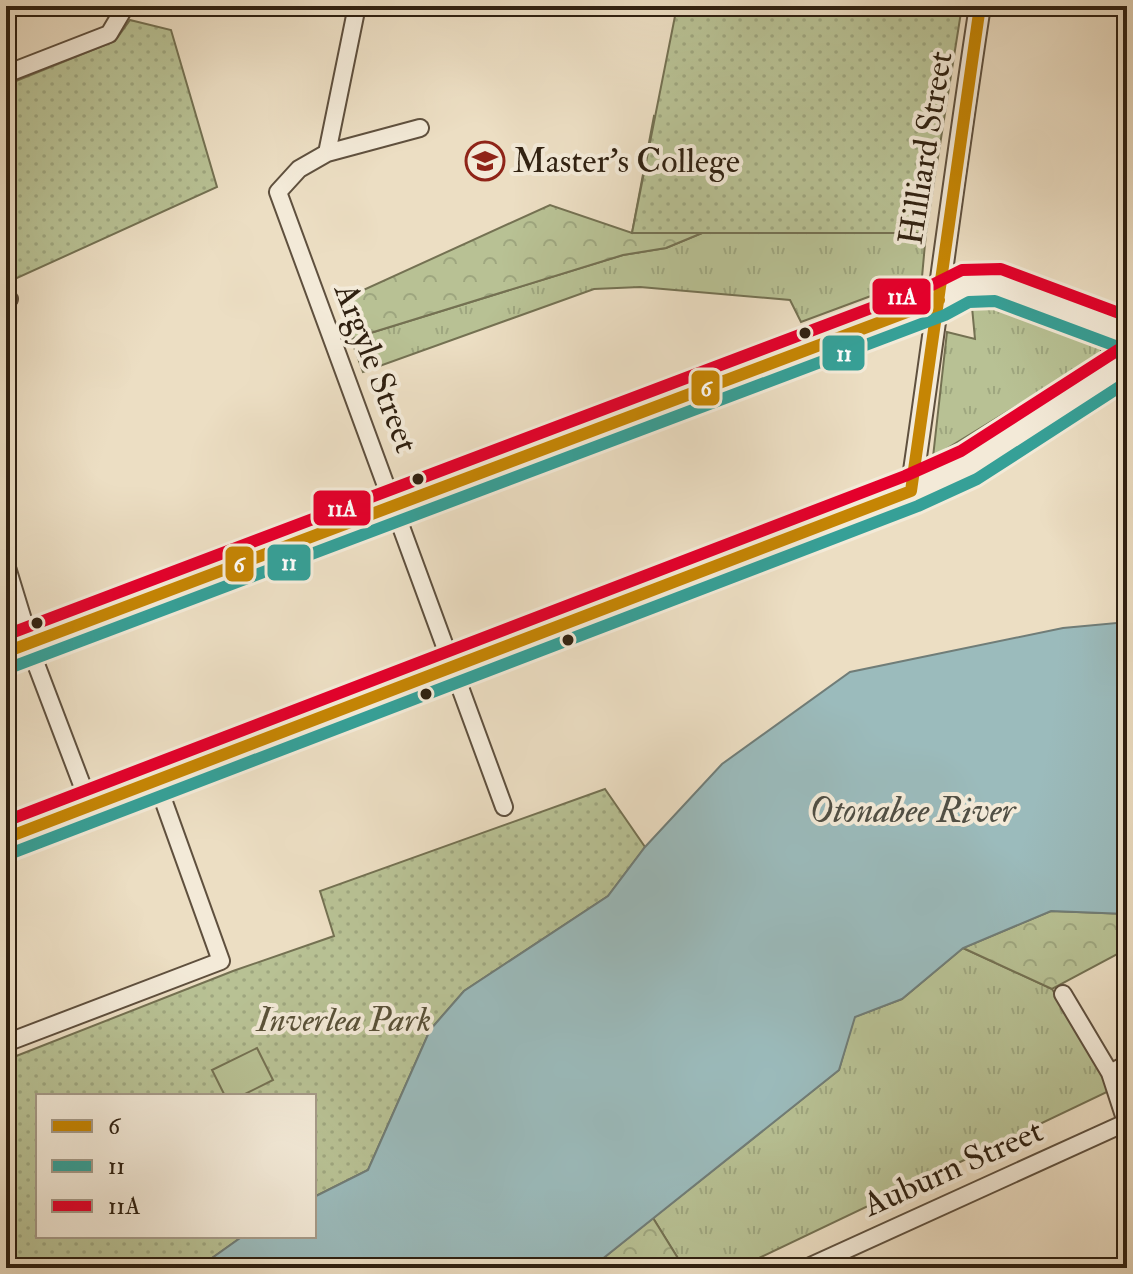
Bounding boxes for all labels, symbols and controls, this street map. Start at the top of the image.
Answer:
street label: Hilliard Street [889,48,963,248]
school or university icon: Master's College [464,140,506,182]
place label: Master's College [513,140,740,183]
street label: Argyle Street [324,276,428,459]
line badge: 11A [871,277,932,316]
text: 11A [887,283,918,311]
unlabelled marker [797,325,813,341]
line badge: 11 [821,334,866,372]
text: 11 [836,340,852,368]
line badge: 6 [690,369,721,407]
text: 6 [700,375,713,403]
unlabelled marker [410,471,426,487]
line badge: 11A [312,489,372,527]
text: 11A [327,495,358,523]
line badge: 11 [266,543,312,582]
line badge: 6 [224,545,255,583]
text: 11 [281,549,297,577]
text: 6 [233,551,246,579]
unlabelled marker [29,615,45,631]
unlabelled marker [560,632,576,648]
unlabelled marker [418,686,434,702]
water label: Otonabee River [809,788,1017,833]
park label: Inverlea Park [255,999,431,1042]
legend [36,1094,316,1238]
street label: Auburn Street [855,1109,1050,1227]
text: 6 [108,1111,122,1142]
text: 11 [108,1151,125,1182]
text: 11A [108,1191,140,1222]

